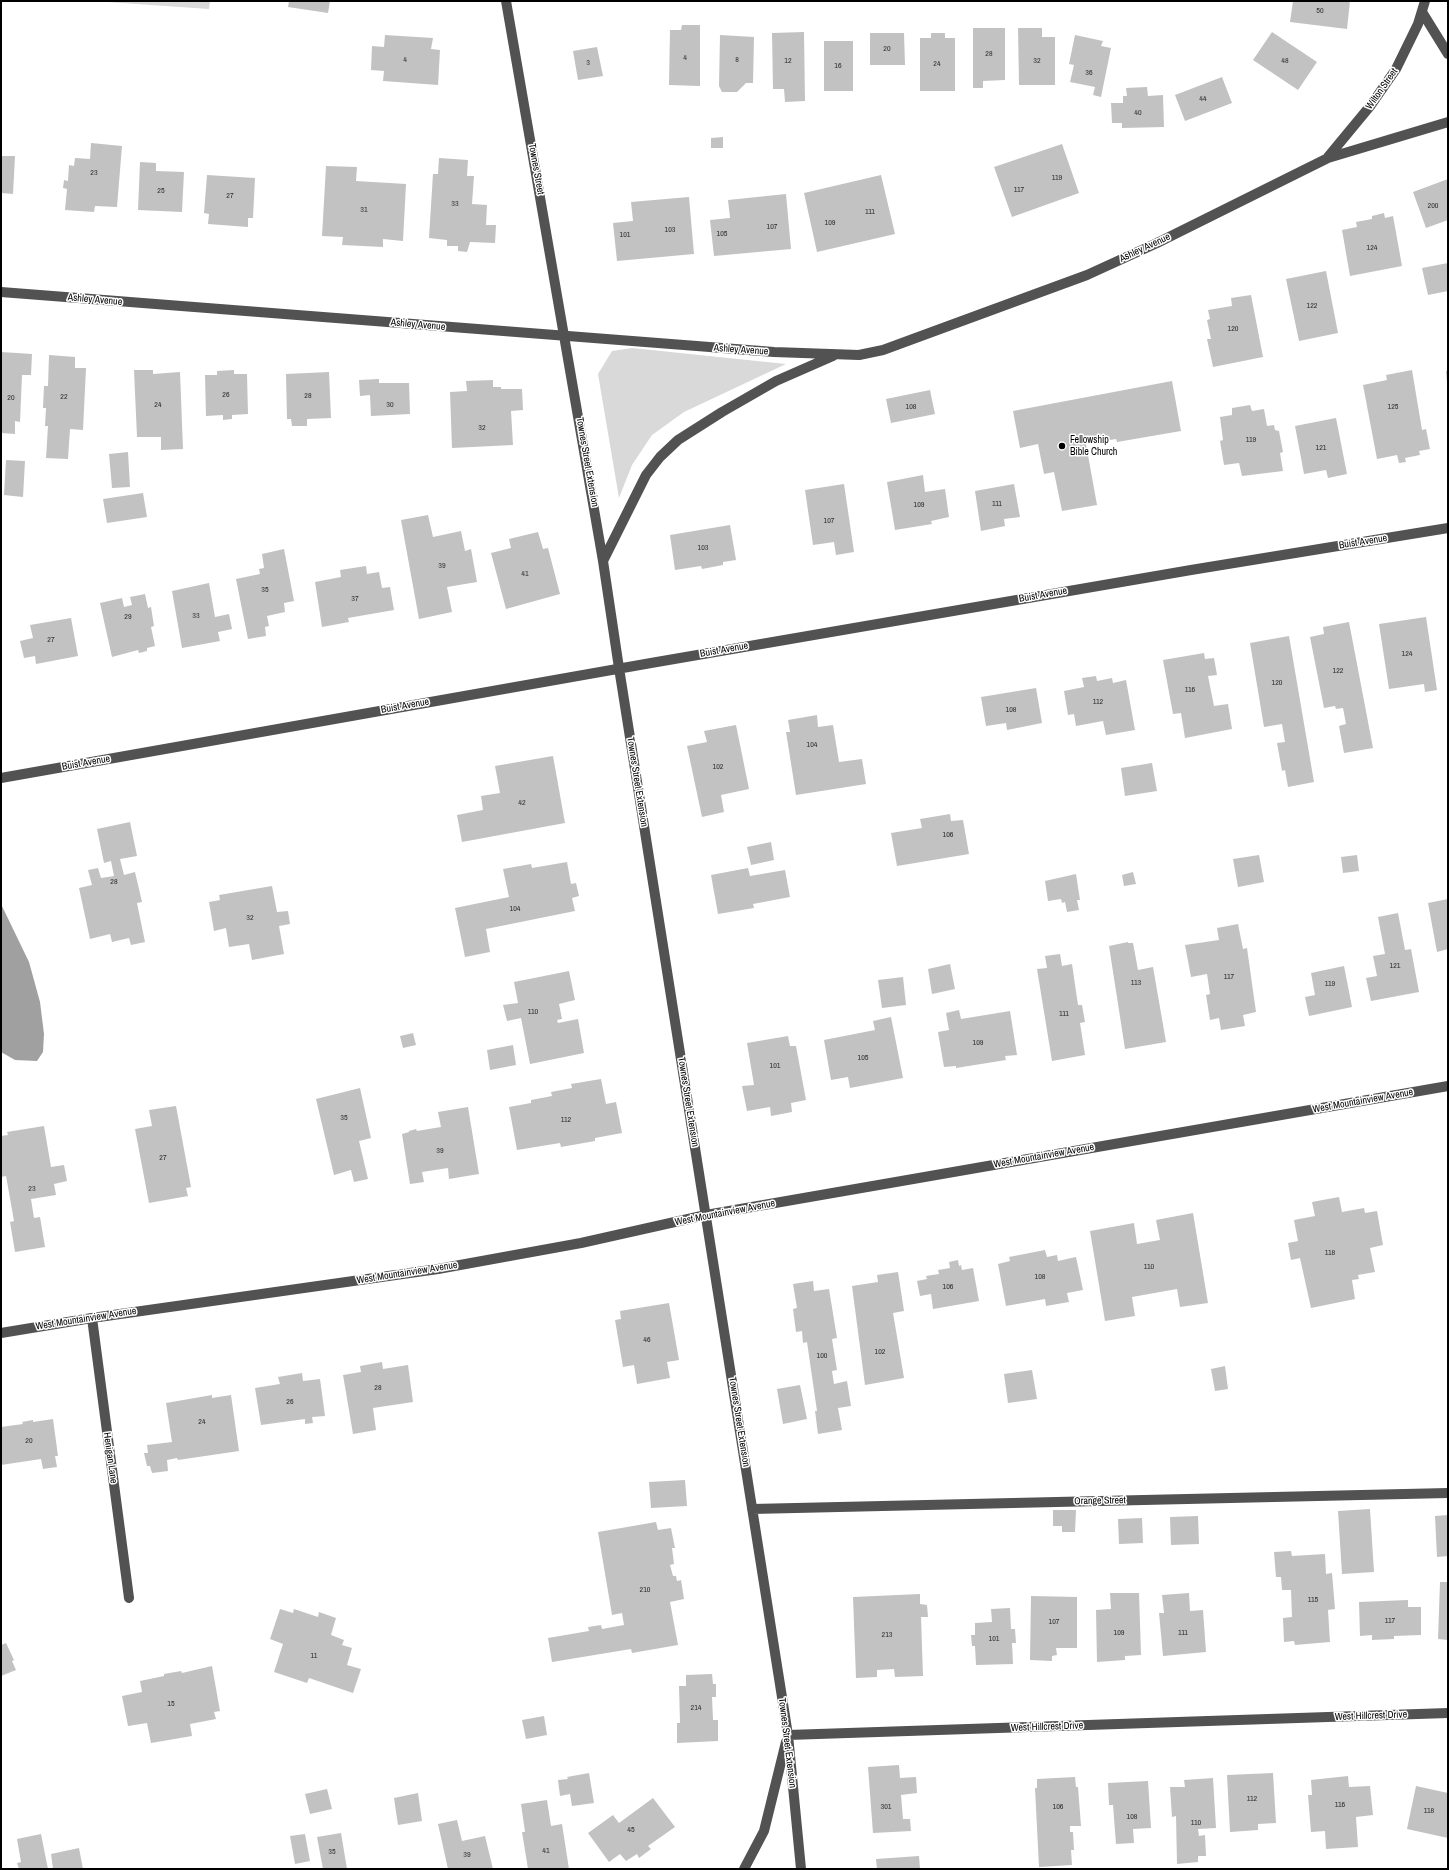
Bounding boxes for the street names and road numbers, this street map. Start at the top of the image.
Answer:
street label: Wilton Street [1363,66,1401,112]
street label: Townes Street [526,142,546,196]
street label: Ashley Avenue [1118,231,1172,265]
street label: Ashley Avenue [67,292,123,308]
street label: Ashley Avenue [390,317,446,333]
street label: Ashley Avenue [713,342,769,358]
street label: Townes Street Extension [573,416,601,508]
street label: Buist Avenue [1338,532,1388,552]
street label: Buist Avenue [1018,585,1068,605]
street label: Buist Avenue [699,640,749,660]
street label: Buist Avenue [380,696,430,716]
street label: Townes Street Extension [624,736,650,828]
street label: Buist Avenue [61,753,111,773]
street label: Townes Street Extension [675,1056,701,1148]
street label: West Mountainview Avenue [1312,1086,1414,1116]
street label: West Mountainview Avenue [993,1141,1095,1171]
street label: West Mountainview Avenue [674,1197,776,1229]
street label: West Mountainview Avenue [356,1259,458,1287]
street label: West Mountainview Avenue [35,1305,137,1333]
street label: Townes Street Extension [726,1376,752,1468]
street label: Henigan Lane [100,1432,120,1484]
street label: Orange Street [1074,1495,1126,1507]
street label: Townes Street Extension [776,1697,798,1789]
street label: West Hillcrest Drive [1335,1709,1407,1723]
street label: West Hillcrest Drive [1011,1720,1083,1734]

